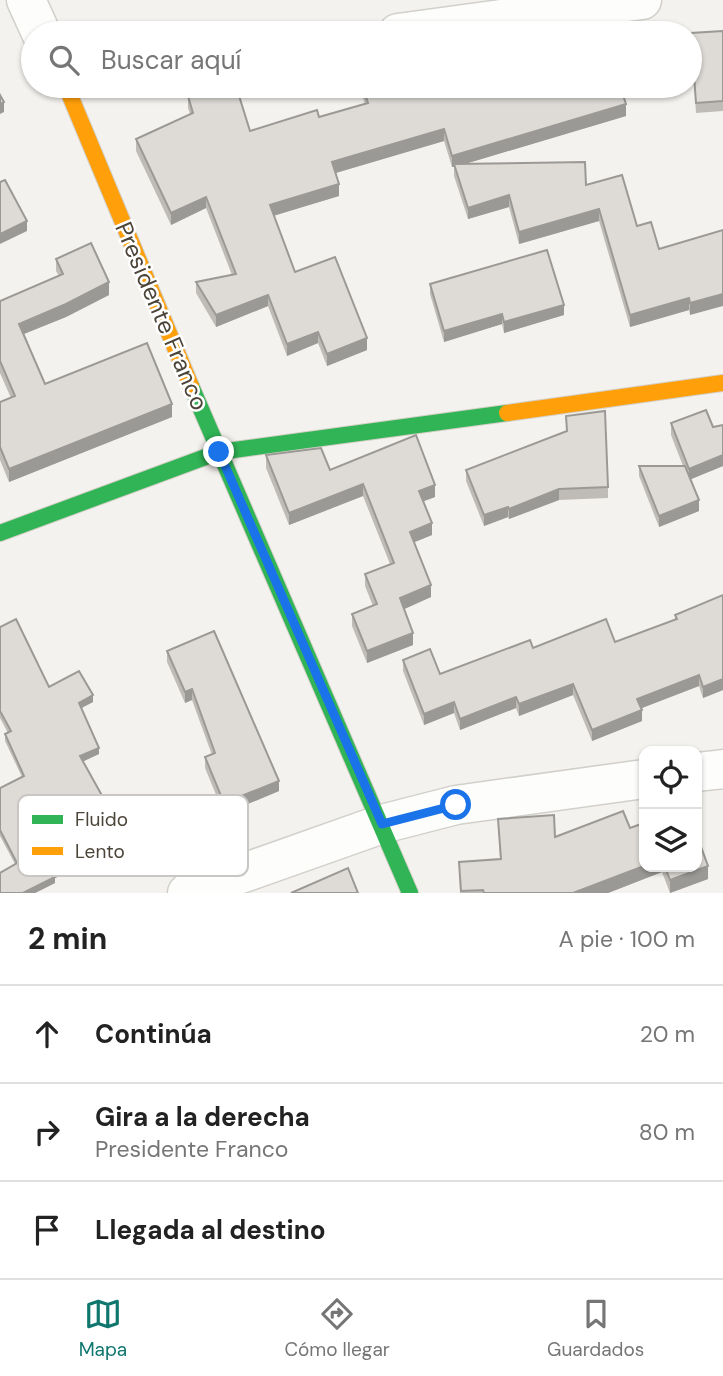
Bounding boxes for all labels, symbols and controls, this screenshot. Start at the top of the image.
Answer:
search box [21,21,702,98]
icon: search [45,41,83,79]
text: Buscar aquí [101,43,241,77]
street label: Presidente Franco [108,217,216,415]
route end [203,436,234,467]
map controls [639,746,702,872]
button: locate [639,746,702,809]
route start [440,789,471,820]
legend [18,795,248,876]
text: Fluido [75,807,128,832]
button: layers [639,809,702,872]
text: Lento [75,839,125,864]
text: 2 min [28,919,107,958]
text: A pie · 100 m [559,924,695,954]
icon: ahead [28,1015,66,1053]
text: Continúa [95,1017,212,1051]
text: 20 m [640,1019,695,1049]
text: Gira a la derecha [95,1100,310,1134]
icon: right [28,1113,66,1151]
text: 80 m [639,1117,695,1147]
text: Presidente Franco [95,1134,288,1164]
icon: arrive [28,1211,66,1249]
text: Llegada al destino [95,1213,326,1247]
tab: Mapa [79,1295,127,1362]
tab: Cómo llegar [284,1295,390,1362]
tab: Guardados [547,1295,644,1362]

